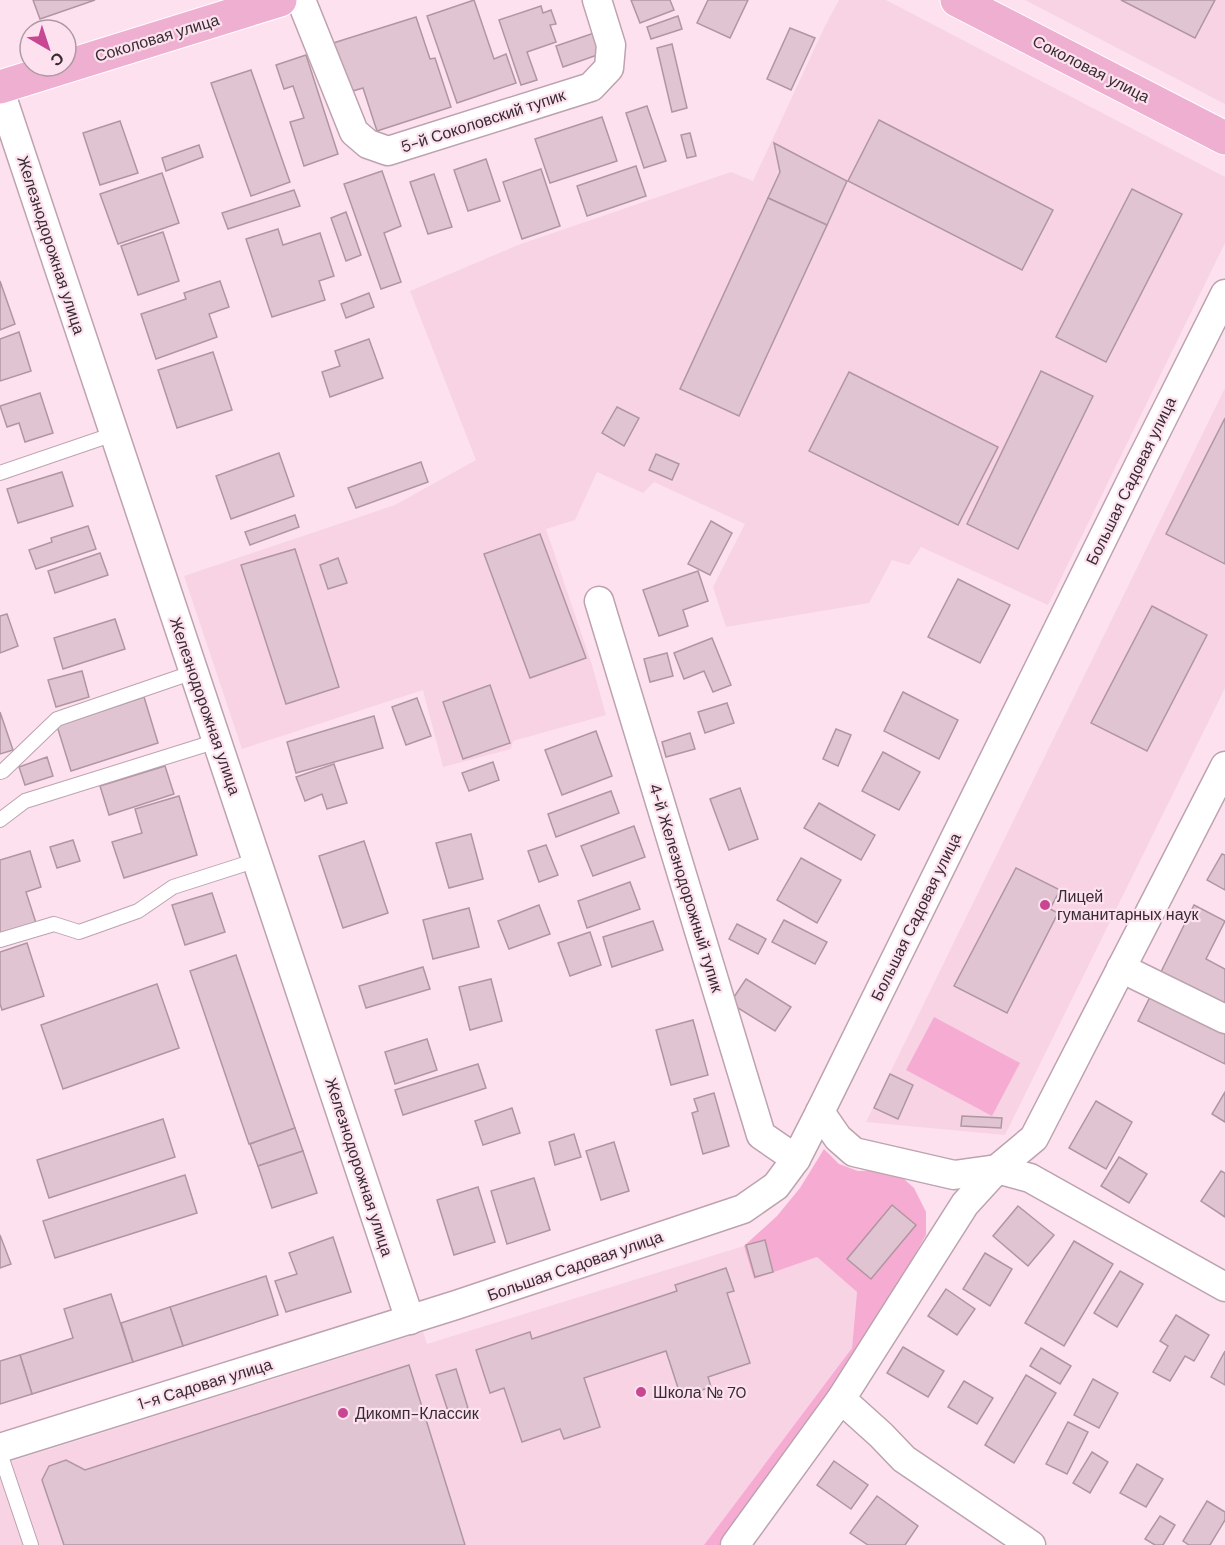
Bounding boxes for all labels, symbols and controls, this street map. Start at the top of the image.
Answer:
street label: Соколовая улица [92,9,222,67]
north arrow [18,18,78,78]
street label: Соколовая улица [1029,30,1153,108]
text: С [46,47,68,71]
street label: 5-й Соколовский тупик [398,84,569,158]
street label: Железнодорожная улица [12,153,90,337]
street label: Большая Садовая улица [1081,393,1181,568]
street label: Железнодорожная улица [165,614,245,798]
street label: 4-й Железнодорожный тупик [644,781,728,996]
street label: Большая Садовая улица [866,829,966,1004]
place label: Лицей гуманитарных наук [1057,886,1199,925]
marker: Лицей гуманитарных наук [1038,898,1052,912]
street label: Железнодорожная улица [320,1075,398,1259]
street label: Большая Садовая улица [484,1226,666,1306]
street label: 1-я Садовая улица [135,1354,275,1414]
place label: Школа № 70 [653,1382,747,1403]
marker: Школа № 70 [634,1385,648,1399]
place label: Дикомп-Классик [355,1403,480,1424]
marker: Дикомп-Классик [336,1406,350,1420]

